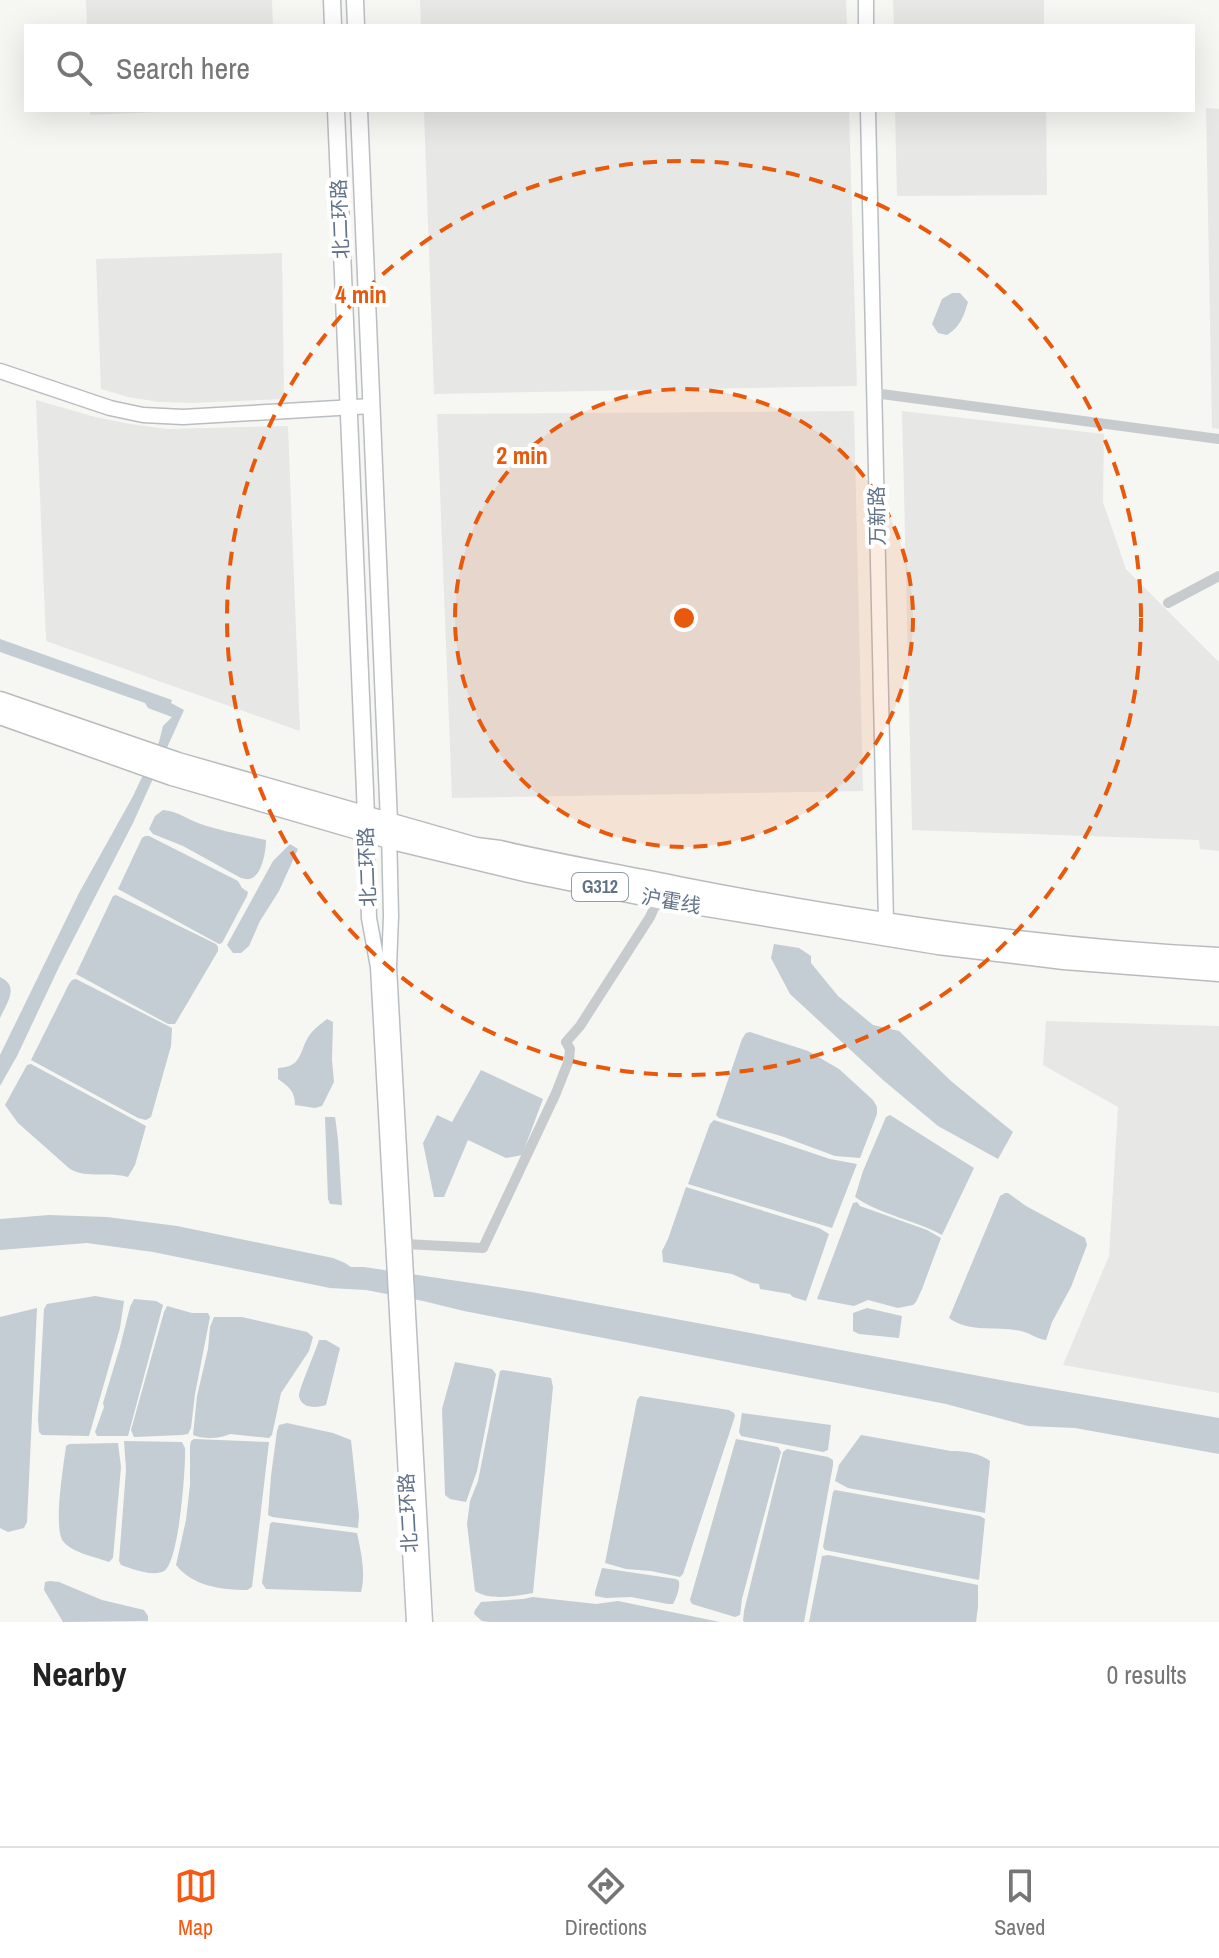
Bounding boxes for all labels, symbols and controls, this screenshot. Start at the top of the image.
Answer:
search box [24,24,1195,112]
icon: search [52,46,96,90]
text: Search here [116,48,250,88]
street label: 北二环路 [325,179,354,259]
text: 4 min [335,278,387,310]
text: 2 min [496,439,548,471]
street label: 万新路 [862,486,891,546]
centre of rings [670,604,698,632]
street label: 北二环路 [352,827,381,907]
road number: G312 [572,873,628,901]
street label: 沪霍线 [639,882,703,919]
street label: 北二环路 [392,1472,423,1554]
text: Nearby [32,1651,127,1697]
text: 0 results [1106,1657,1187,1692]
tab: Map [174,1864,218,1942]
tab: Directions [565,1864,647,1942]
tab: Saved [994,1864,1045,1942]

